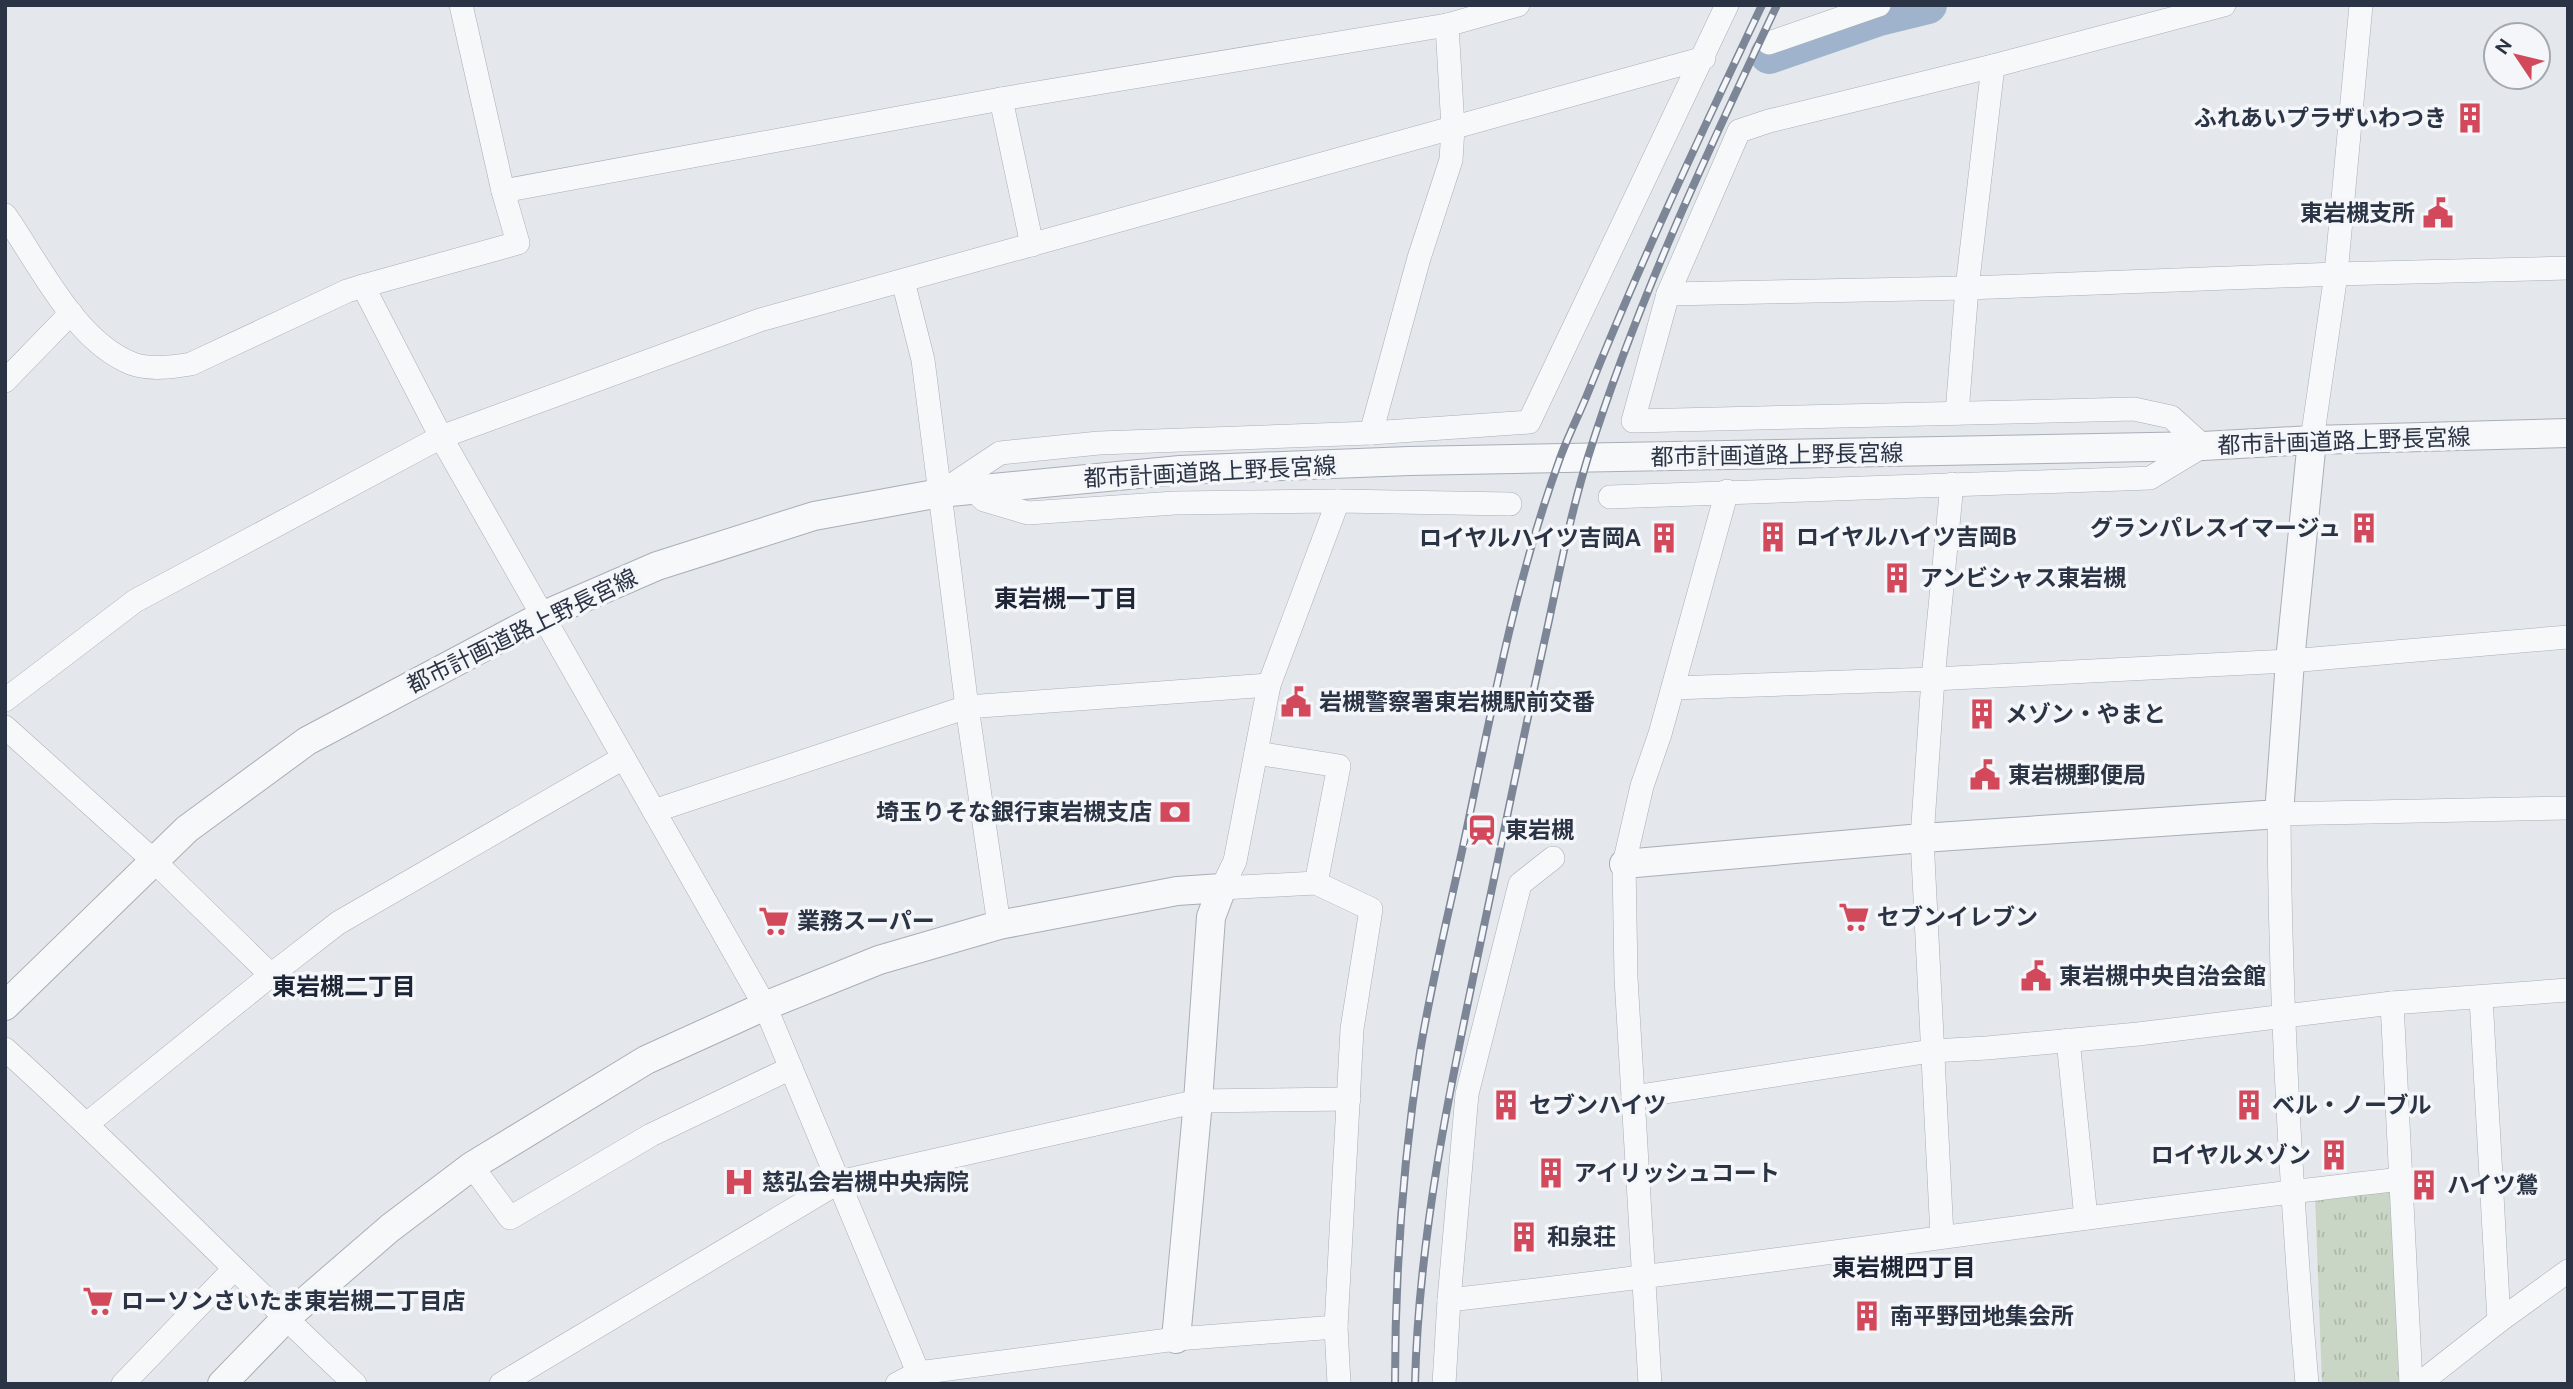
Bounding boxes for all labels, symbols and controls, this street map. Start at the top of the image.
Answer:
north arrow [2482,21,2552,91]
text: N [2490,34,2516,58]
building icon: ふれあいプラザいわつき [2453,101,2487,135]
place label: ふれあいプラザいわつき [2194,105,2447,130]
public building icon: 東岩槻支所 [2421,196,2455,230]
place label: 東岩槻支所 [2300,200,2415,225]
street label: 都市計画道路上野長宮線 [2217,424,2471,457]
street label: 都市計画道路上野長宮線 [1650,440,1904,469]
street label: 都市計画道路上野長宮線 [1083,452,1337,491]
building icon: グランパレスイマージュ [2347,511,2381,545]
place label: グランパレスイマージュ [2090,515,2341,540]
building icon: ロイヤルハイツ吉岡B [1756,520,1790,554]
building icon: ロイヤルハイツ吉岡A [1647,521,1681,555]
place label: ロイヤルハイツ吉岡B [1796,524,2017,549]
place label: ロイヤルハイツ吉岡A [1419,525,1641,550]
building icon: アンビシャス東岩槻 [1880,561,1914,595]
street label: 都市計画道路上野長宮線 [403,564,641,697]
place label: アンビシャス東岩槻 [1920,565,2126,590]
district label: 東岩槻一丁目 [994,585,1138,612]
public building icon: 岩槻警察署東岩槻駅前交番 [1279,685,1313,719]
place label: 岩槻警察署東岩槻駅前交番 [1319,689,1595,714]
building icon: メゾン・やまと [1965,697,1999,731]
place label: メゾン・やまと [2005,701,2166,726]
public building icon: 東岩槻郵便局 [1968,758,2002,792]
place label: 東岩槻郵便局 [2008,762,2146,787]
bank icon: 埼玉りそな銀行東岩槻支店 [1158,795,1192,829]
place label: 埼玉りそな銀行東岩槻支店 [876,799,1152,824]
station icon: 東岩槻 [1465,813,1499,847]
place label: 東岩槻 [1505,817,1574,842]
supermarket icon: セブンイレブン [1837,900,1871,934]
supermarket icon: 業務スーパー [757,904,791,938]
place label: セブンイレブン [1877,904,2038,929]
place label: 業務スーパー [797,908,935,933]
public building icon: 東岩槻中央自治会館 [2019,959,2053,993]
place label: 東岩槻中央自治会館 [2059,963,2266,988]
district label: 東岩槻二丁目 [272,973,416,1000]
building icon: セブンハイツ [1489,1088,1523,1122]
building icon: ベル・ノーブル [2232,1088,2266,1122]
place label: セブンハイツ [1529,1092,1667,1117]
place label: ベル・ノーブル [2272,1092,2432,1117]
building icon: ロイヤルメゾン [2317,1138,2351,1172]
place label: ロイヤルメゾン [2151,1142,2311,1167]
building icon: アイリッシュコート [1534,1156,1568,1190]
place label: アイリッシュコート [1574,1160,1780,1185]
hospital icon: 慈弘会岩槻中央病院 [722,1165,756,1199]
building icon: ハイツ鶯 [2407,1168,2441,1202]
place label: 慈弘会岩槻中央病院 [762,1169,969,1194]
place label: ハイツ鶯 [2447,1172,2539,1197]
building icon: 和泉荘 [1507,1220,1541,1254]
place label: 和泉荘 [1547,1224,1616,1249]
district label: 東岩槻四丁目 [1832,1254,1976,1281]
supermarket icon: ローソンさいたま東岩槻二丁目店 [81,1284,115,1318]
place label: ローソンさいたま東岩槻二丁目店 [121,1288,465,1313]
building icon: 南平野団地集会所 [1850,1299,1884,1333]
place label: 南平野団地集会所 [1890,1303,2074,1328]

